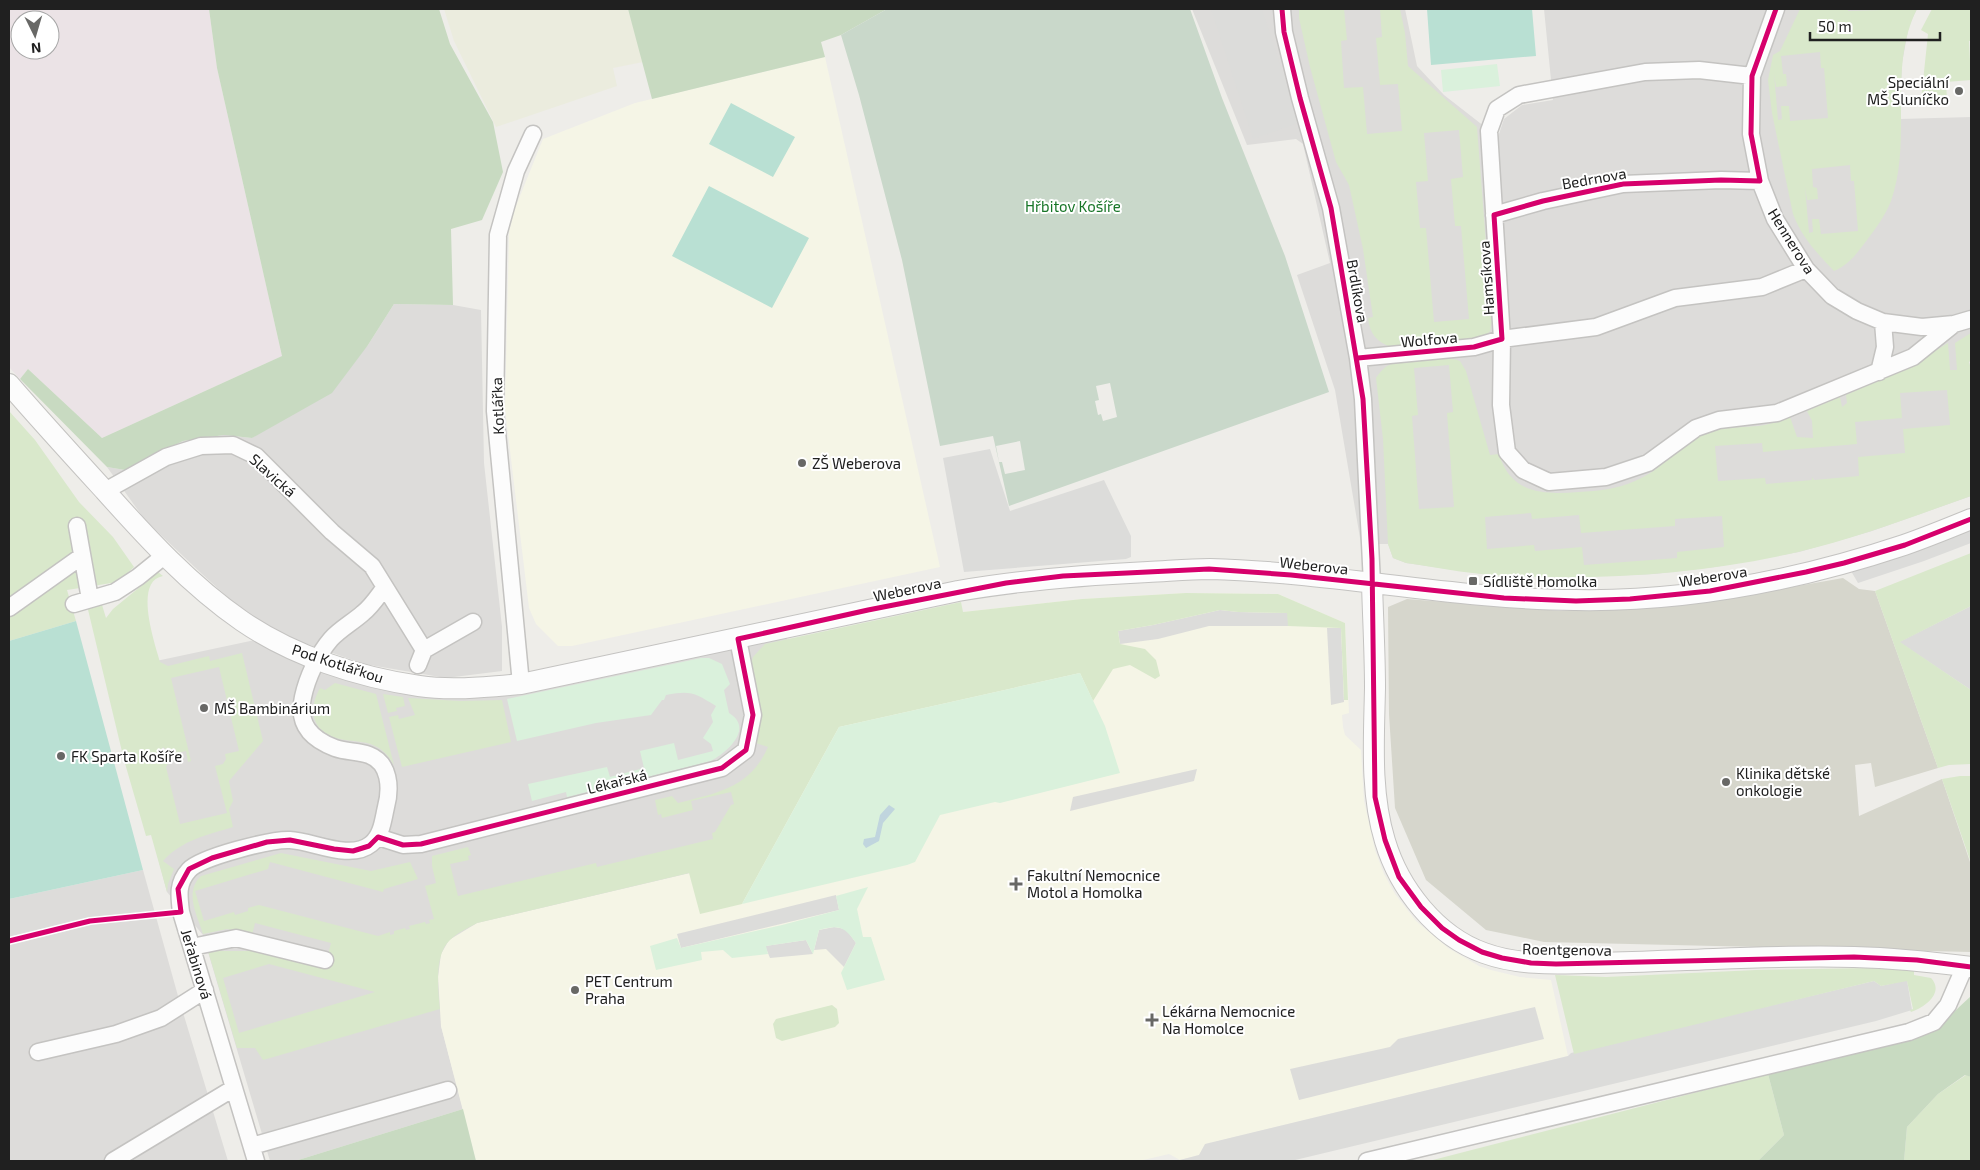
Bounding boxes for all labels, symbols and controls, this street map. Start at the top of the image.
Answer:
north arrow [10,10,60,60]
scale bar [1810,10,1940,42]
text: 50 m [1818,17,1852,35]
text: N [30,40,42,57]
place label: Speciální MŠ Sluníčko [1867,73,1950,108]
marker: Speciální MŠ Sluníčko [1953,85,1965,97]
street label: Bedrnova [1560,163,1628,193]
park label: Hřbitov Košíře [1025,197,1121,215]
street label: Hennerova [1765,205,1819,277]
street label: Hamsíkova [1474,240,1498,316]
street label: Brdlíkova [1344,258,1372,324]
street label: Wolfova [1400,328,1458,350]
street label: Kotlářka [487,377,507,435]
street label: Slavická [246,450,300,500]
place label: ZŠ Weberova [812,454,901,472]
marker: ZŠ Weberova [796,457,808,469]
street label: Weberova [1279,552,1349,578]
street label: Weberova [1678,562,1748,590]
place label: Sídliště Homolka [1483,572,1597,590]
street label: Weberova [871,573,943,605]
marker: Sídliště Homolka [1467,575,1479,587]
street label: Pod Kotlářkou [290,640,386,686]
place label: MŠ Bambinárium [214,699,330,717]
marker: MŠ Bambinárium [198,702,210,714]
place label: FK Sparta Košíře [71,747,182,765]
marker: FK Sparta Košíře [55,750,67,762]
place label: Klinika dětské onkologie [1736,764,1830,799]
street label: Lékařská [585,765,649,797]
marker: Klinika dětské onkologie [1720,776,1732,788]
place label: Fakultní Nemocnice Motol a Homolka [1027,866,1160,901]
marker: Fakultní Nemocnice Motol a Homolka [1009,877,1023,891]
street label: Jeřabinová [178,926,216,1002]
street label: Roentgenova [1522,939,1612,959]
place label: PET Centrum Praha [585,972,673,1007]
marker: PET Centrum Praha [569,984,581,996]
place label: Lékárna Nemocnice Na Homolce [1162,1002,1295,1037]
marker: Lékárna Nemocnice Na Homolce [1146,1014,1158,1026]

